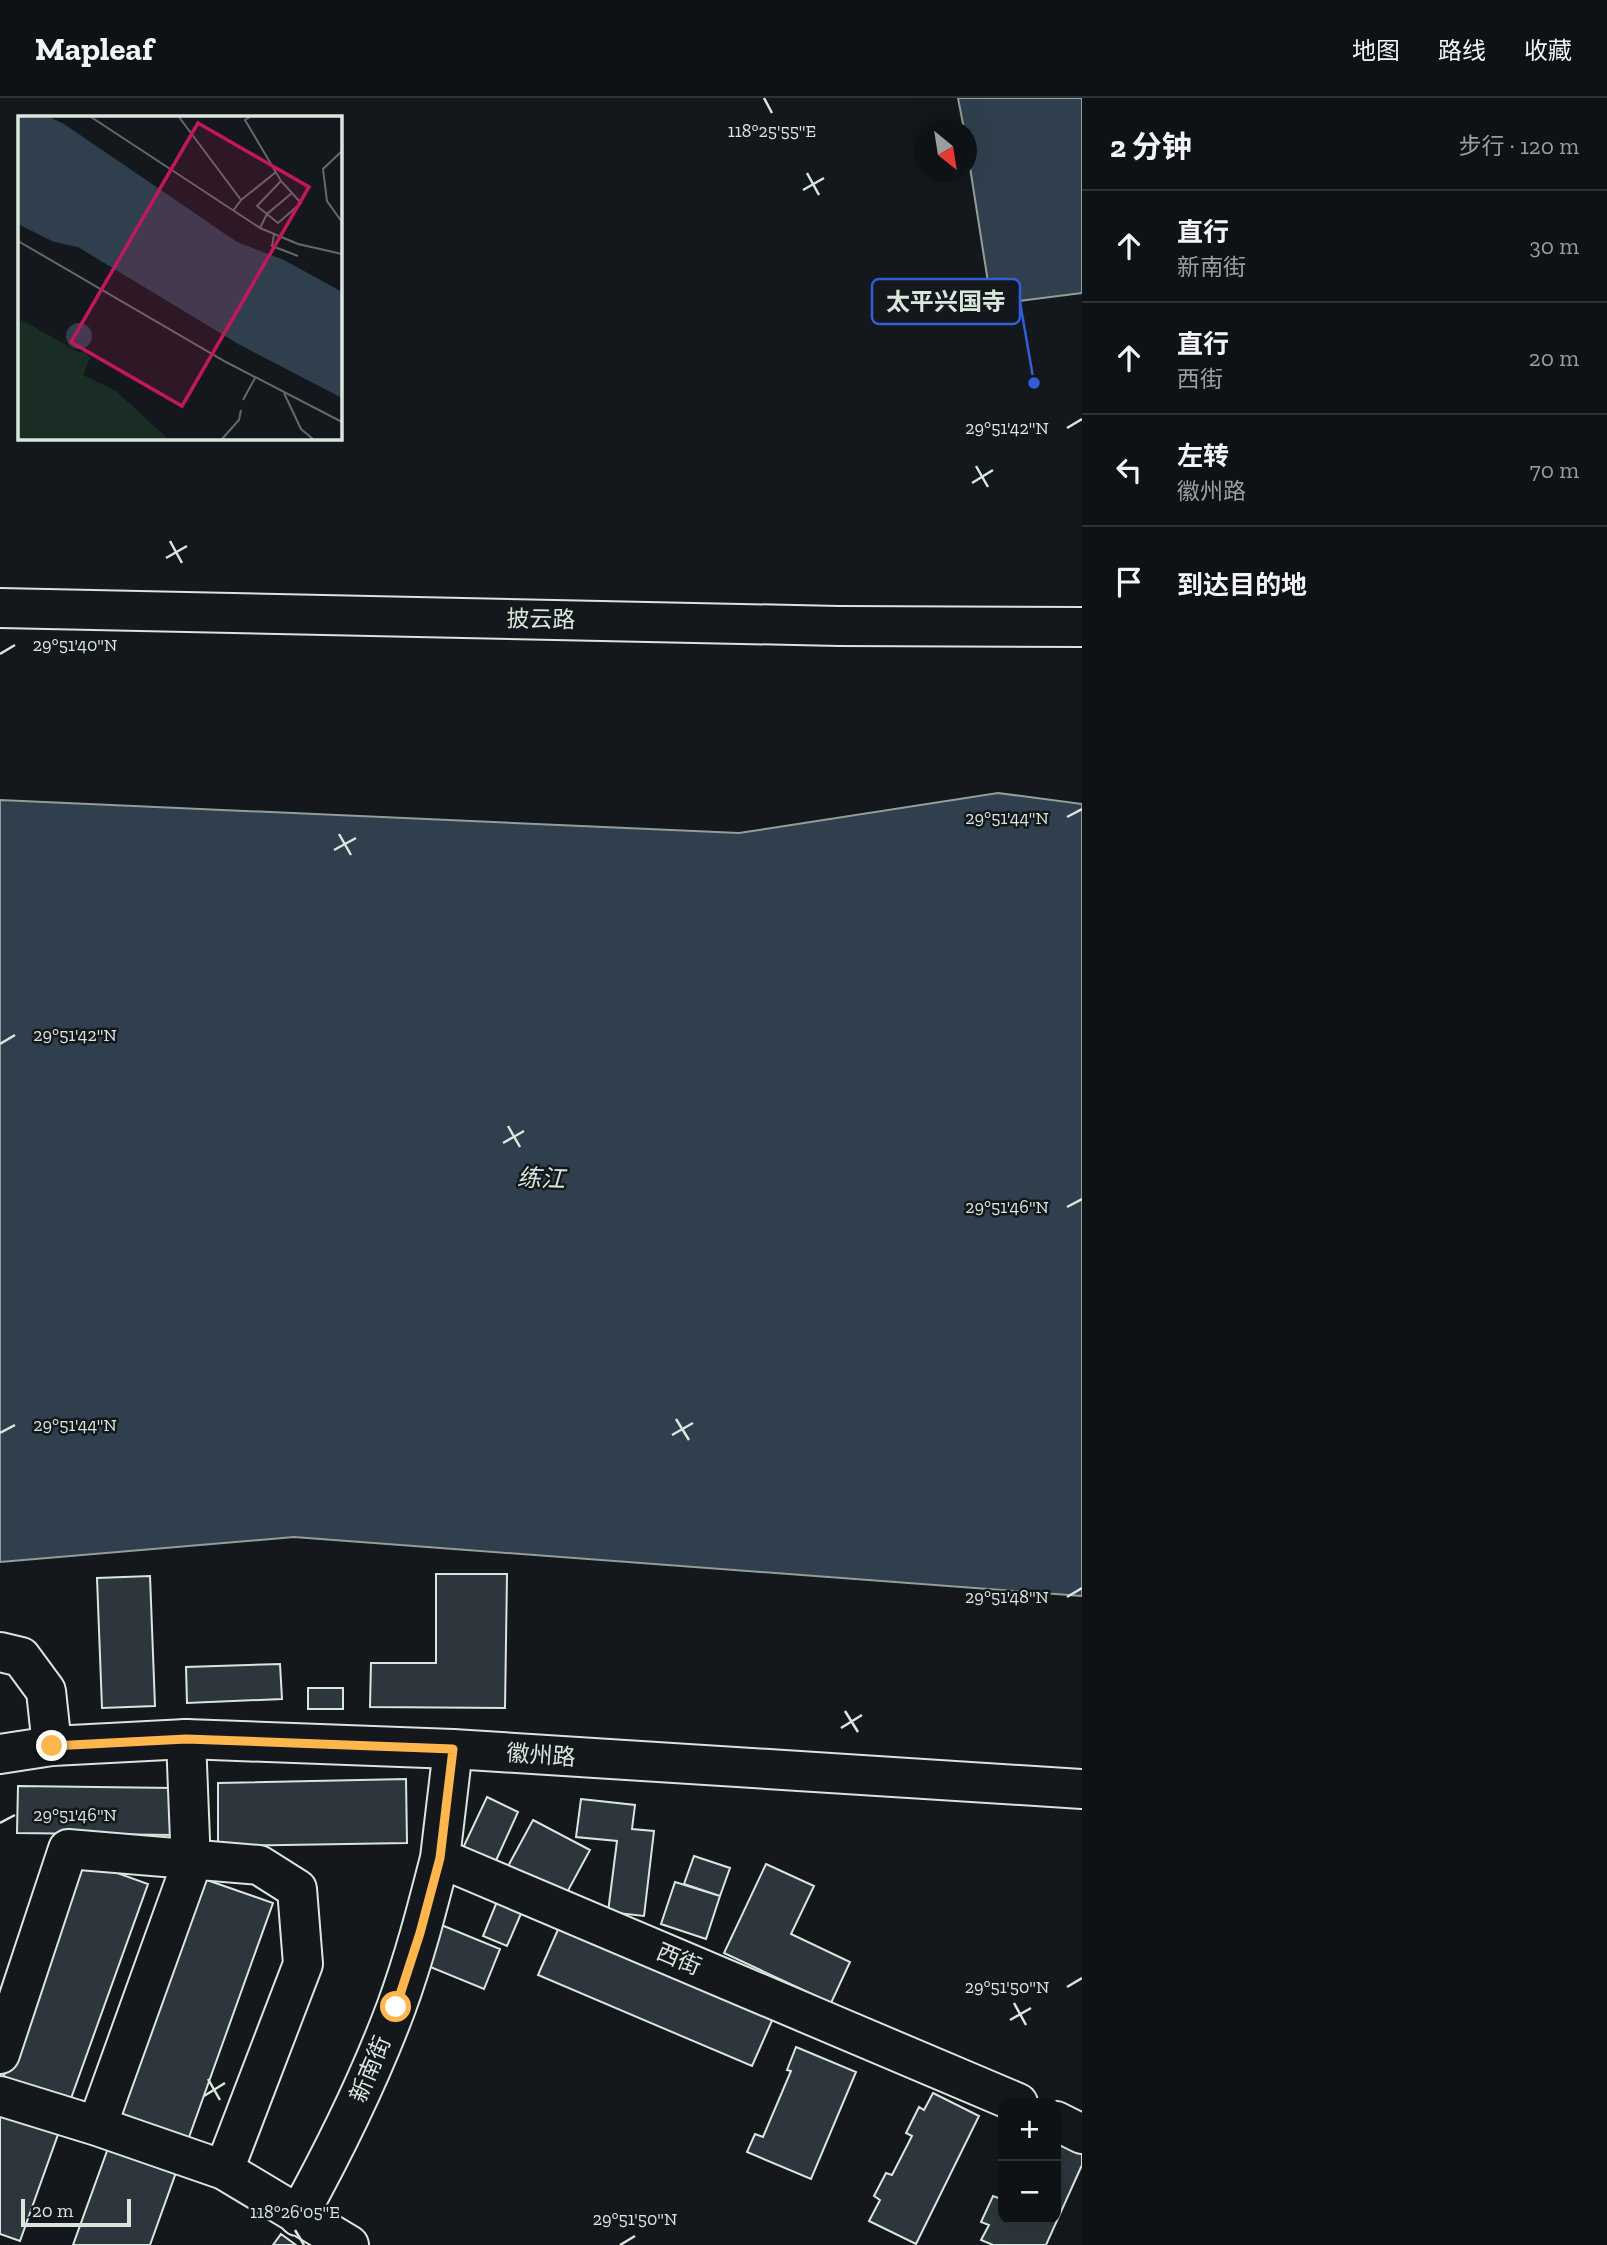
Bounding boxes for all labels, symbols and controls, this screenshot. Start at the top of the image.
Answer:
text: Mapleaf [35,29,153,68]
text: 地图 [1352,36,1400,65]
text: 路线 [1438,36,1486,65]
text: 收藏 [1524,36,1572,65]
inset map [18,116,341,439]
north arrow [914,119,977,182]
text: 118°25'55"E [728,120,816,142]
text: 2 分钟 [1110,129,1192,165]
text: 步行 · 120 m [1459,132,1579,160]
text: 直行 [1177,216,1229,248]
icon: ahead [1110,227,1148,265]
text: 30 m [1529,232,1579,260]
text: 新南街 [1177,253,1246,281]
callout: 太平兴国寺 [872,279,1020,324]
text: 太平兴国寺 [886,287,1006,316]
text: 直行 [1177,328,1229,360]
icon: ahead [1110,339,1148,377]
text: 20 m [1529,344,1579,372]
text: 西街 [1177,365,1223,393]
text: 29°51'42"N [965,417,1049,439]
text: 左转 [1177,440,1229,472]
icon: left [1110,451,1148,489]
text: 70 m [1530,456,1579,484]
text: 徽州路 [1177,477,1246,505]
icon: arrive [1110,563,1148,601]
text: 到达目的地 [1177,569,1307,601]
street label: 披云路 [506,604,576,634]
text: 29°51'40"N [33,634,117,656]
text: 29°51'44"N [965,807,1049,829]
text: 29°51'42"N [33,1024,117,1046]
water label: 练江 [517,1163,568,1193]
text: 29°51'46"N [965,1196,1049,1218]
text: 29°51'44"N [33,1414,117,1436]
text: 29°51'48"N [965,1586,1049,1608]
route end [36,1730,67,1761]
street label: 徽州路 [506,1739,576,1771]
text: 29°51'46"N [33,1804,117,1826]
street label: 西街 [652,1937,706,1981]
text: 29°51'50"N [965,1976,1049,1998]
route start [380,1991,411,2022]
street label: 新南街 [344,2032,396,2106]
map controls [998,2098,1061,2224]
button: + [998,2098,1061,2161]
button: − [998,2161,1061,2224]
scale bar [21,2196,131,2228]
text: 20 m [32,2199,73,2222]
text: 118°26'05"E [250,2201,340,2223]
text: 29°51'50"N [593,2208,677,2230]

